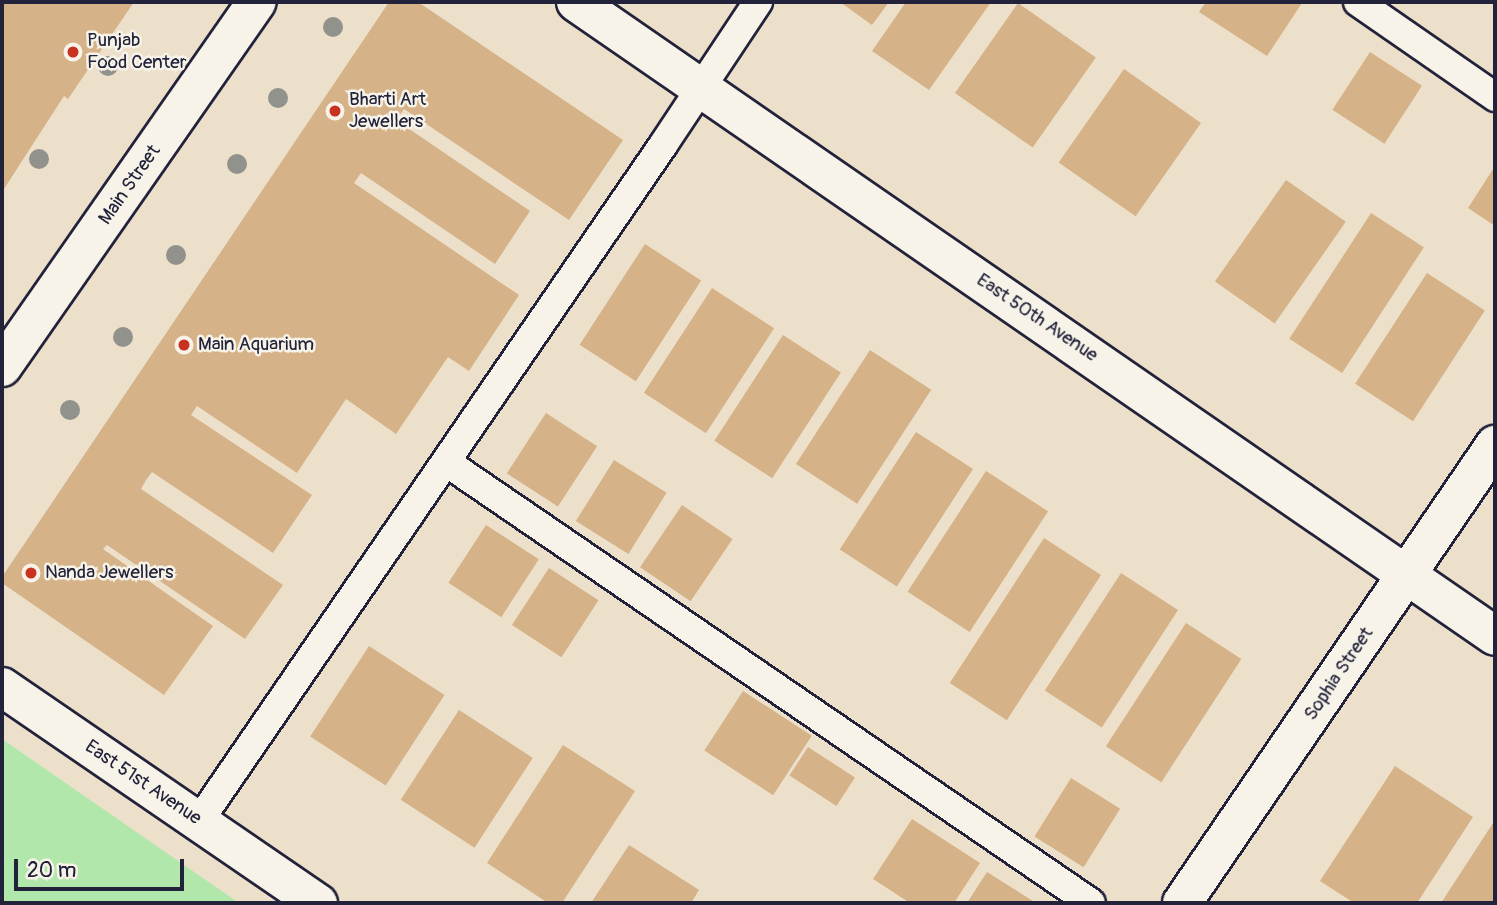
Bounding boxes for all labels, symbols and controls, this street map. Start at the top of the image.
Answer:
place label: Punjab Food Center [87,30,186,74]
marker: Punjab Food Center [65,44,81,60]
place label: Bharti Art Jewellers [349,89,426,133]
marker: Bharti Art Jewellers [327,103,343,119]
street label: Main Street [94,141,166,229]
street label: East 50th Avenue [972,269,1102,367]
place label: Main Aquarium [198,334,314,356]
marker: Main Aquarium [176,337,192,353]
place label: Nanda Jewellers [45,562,173,584]
marker: Nanda Jewellers [23,565,39,581]
street label: Sophia Street [1300,623,1378,725]
street label: East 51st Avenue [81,736,205,830]
scale bar [18,846,187,890]
text: 20 m [27,857,76,884]

